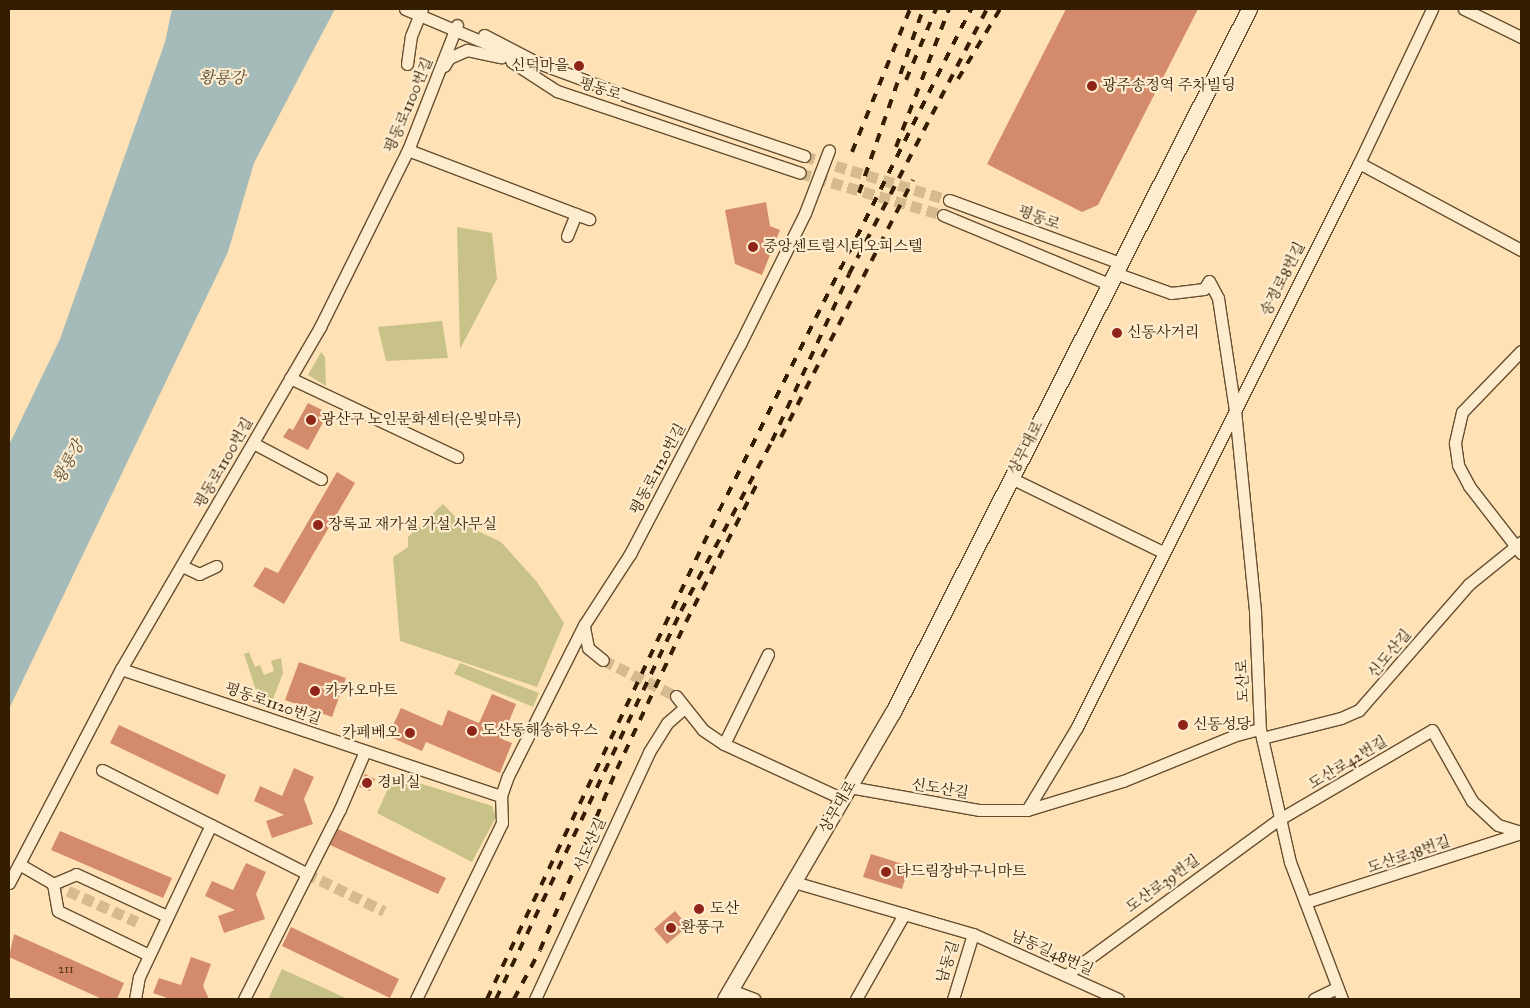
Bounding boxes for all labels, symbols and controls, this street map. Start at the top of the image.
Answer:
street label: 평동로1100번길 [381,55,437,155]
place label: 신덕마을 [511,57,569,75]
marker: 신덕마을 [573,60,585,72]
water label: 황룡강 [199,68,245,88]
street label: 평동로 [577,74,623,104]
place label: 광주송정역 주차빌딩 [1102,77,1236,95]
marker: 광주송정역 주차빌딩 [1086,80,1098,92]
street label: 평동로 [1015,202,1063,234]
place label: 중앙센트럴시티오피스텔 [763,238,922,256]
street label: 송정로8번길 [1257,239,1309,319]
marker: 중앙센트럴시티오피스텔 [747,241,759,253]
place label: 신동사거리 [1127,324,1199,342]
marker: 신동사거리 [1111,327,1123,339]
place label: 광산구 노인문화센터(은빛마루) [321,411,521,429]
street label: 평동로1100번길 [191,414,257,512]
marker: 광산구 노인문화센터(은빛마루) [305,414,317,426]
street label: 상무대로 [1005,418,1047,478]
street label: 평동로1120번길 [626,420,690,518]
water label: 황룡강 [50,437,88,487]
place label: 장록교 재가설 가설 사무실 [328,516,497,534]
marker: 장록교 재가설 가설 사무실 [312,519,324,531]
street label: 신도산길 [1364,626,1416,682]
street label: 도산로 [1233,659,1253,703]
street label: 평동로1120번길 [223,679,323,729]
place label: 카카오마트 [325,682,397,700]
marker: 카카오마트 [309,685,321,697]
place label: 신동성당 [1193,716,1251,734]
marker: 신동성당 [1177,719,1189,731]
place label: 도산동해송하우스 [482,722,598,740]
place label: 카페베오 [342,724,400,742]
marker: 도산동해송하우스 [466,725,478,737]
marker: 카페베오 [404,727,416,739]
street label: 도산로42번길 [1306,733,1390,793]
place label: 경비실 [377,774,420,792]
street label: 신도산길 [910,776,970,802]
marker: 경비실 [361,777,373,789]
street label: 상무대로 [816,777,860,837]
street label: 서도산길 [570,815,610,875]
street label: 도산로38번길 [1365,832,1453,878]
street label: 도산로39번길 [1123,851,1203,917]
place label: 다드림장바구니마트 [896,863,1026,881]
marker: 다드림장바구니마트 [880,866,892,878]
place label: 도산 [710,900,739,918]
marker: 도산 [692,902,706,916]
place label: 환풍구 [681,919,724,937]
marker: 환풍구 [665,922,677,934]
street label: 남동길48번길 [1008,927,1096,979]
street label: 남동길 [933,939,963,985]
house number: 211 [58,963,74,977]

